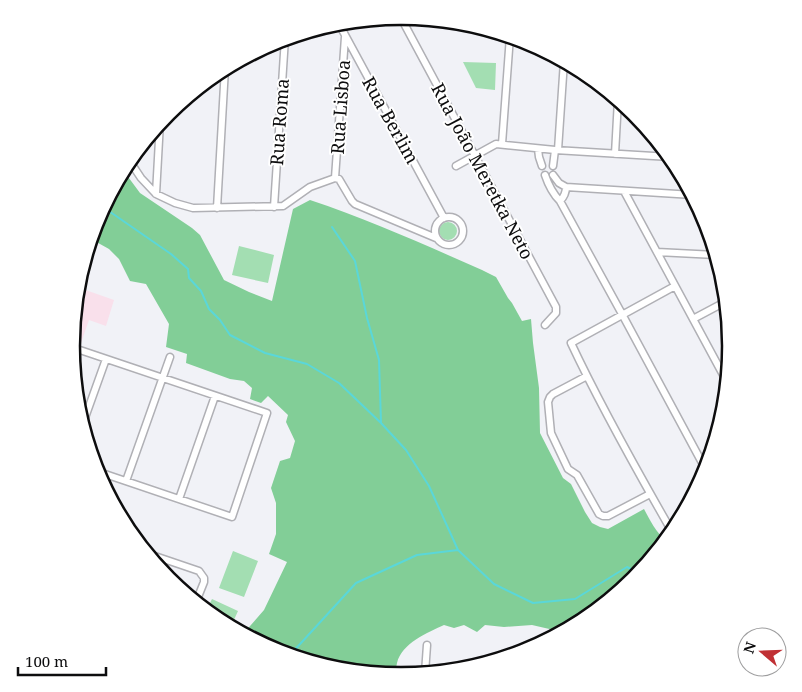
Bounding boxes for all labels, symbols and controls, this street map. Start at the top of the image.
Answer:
street label: Rua Lisboa [325,59,355,155]
street label: Rua Berlim [357,72,425,168]
street label: Rua Roma [264,78,294,166]
street label: Rua João Meretka Neto [426,79,540,263]
north arrow [737,627,787,677]
text: N [738,639,760,656]
scale bar [18,644,105,676]
text: 100 m [25,651,68,671]

